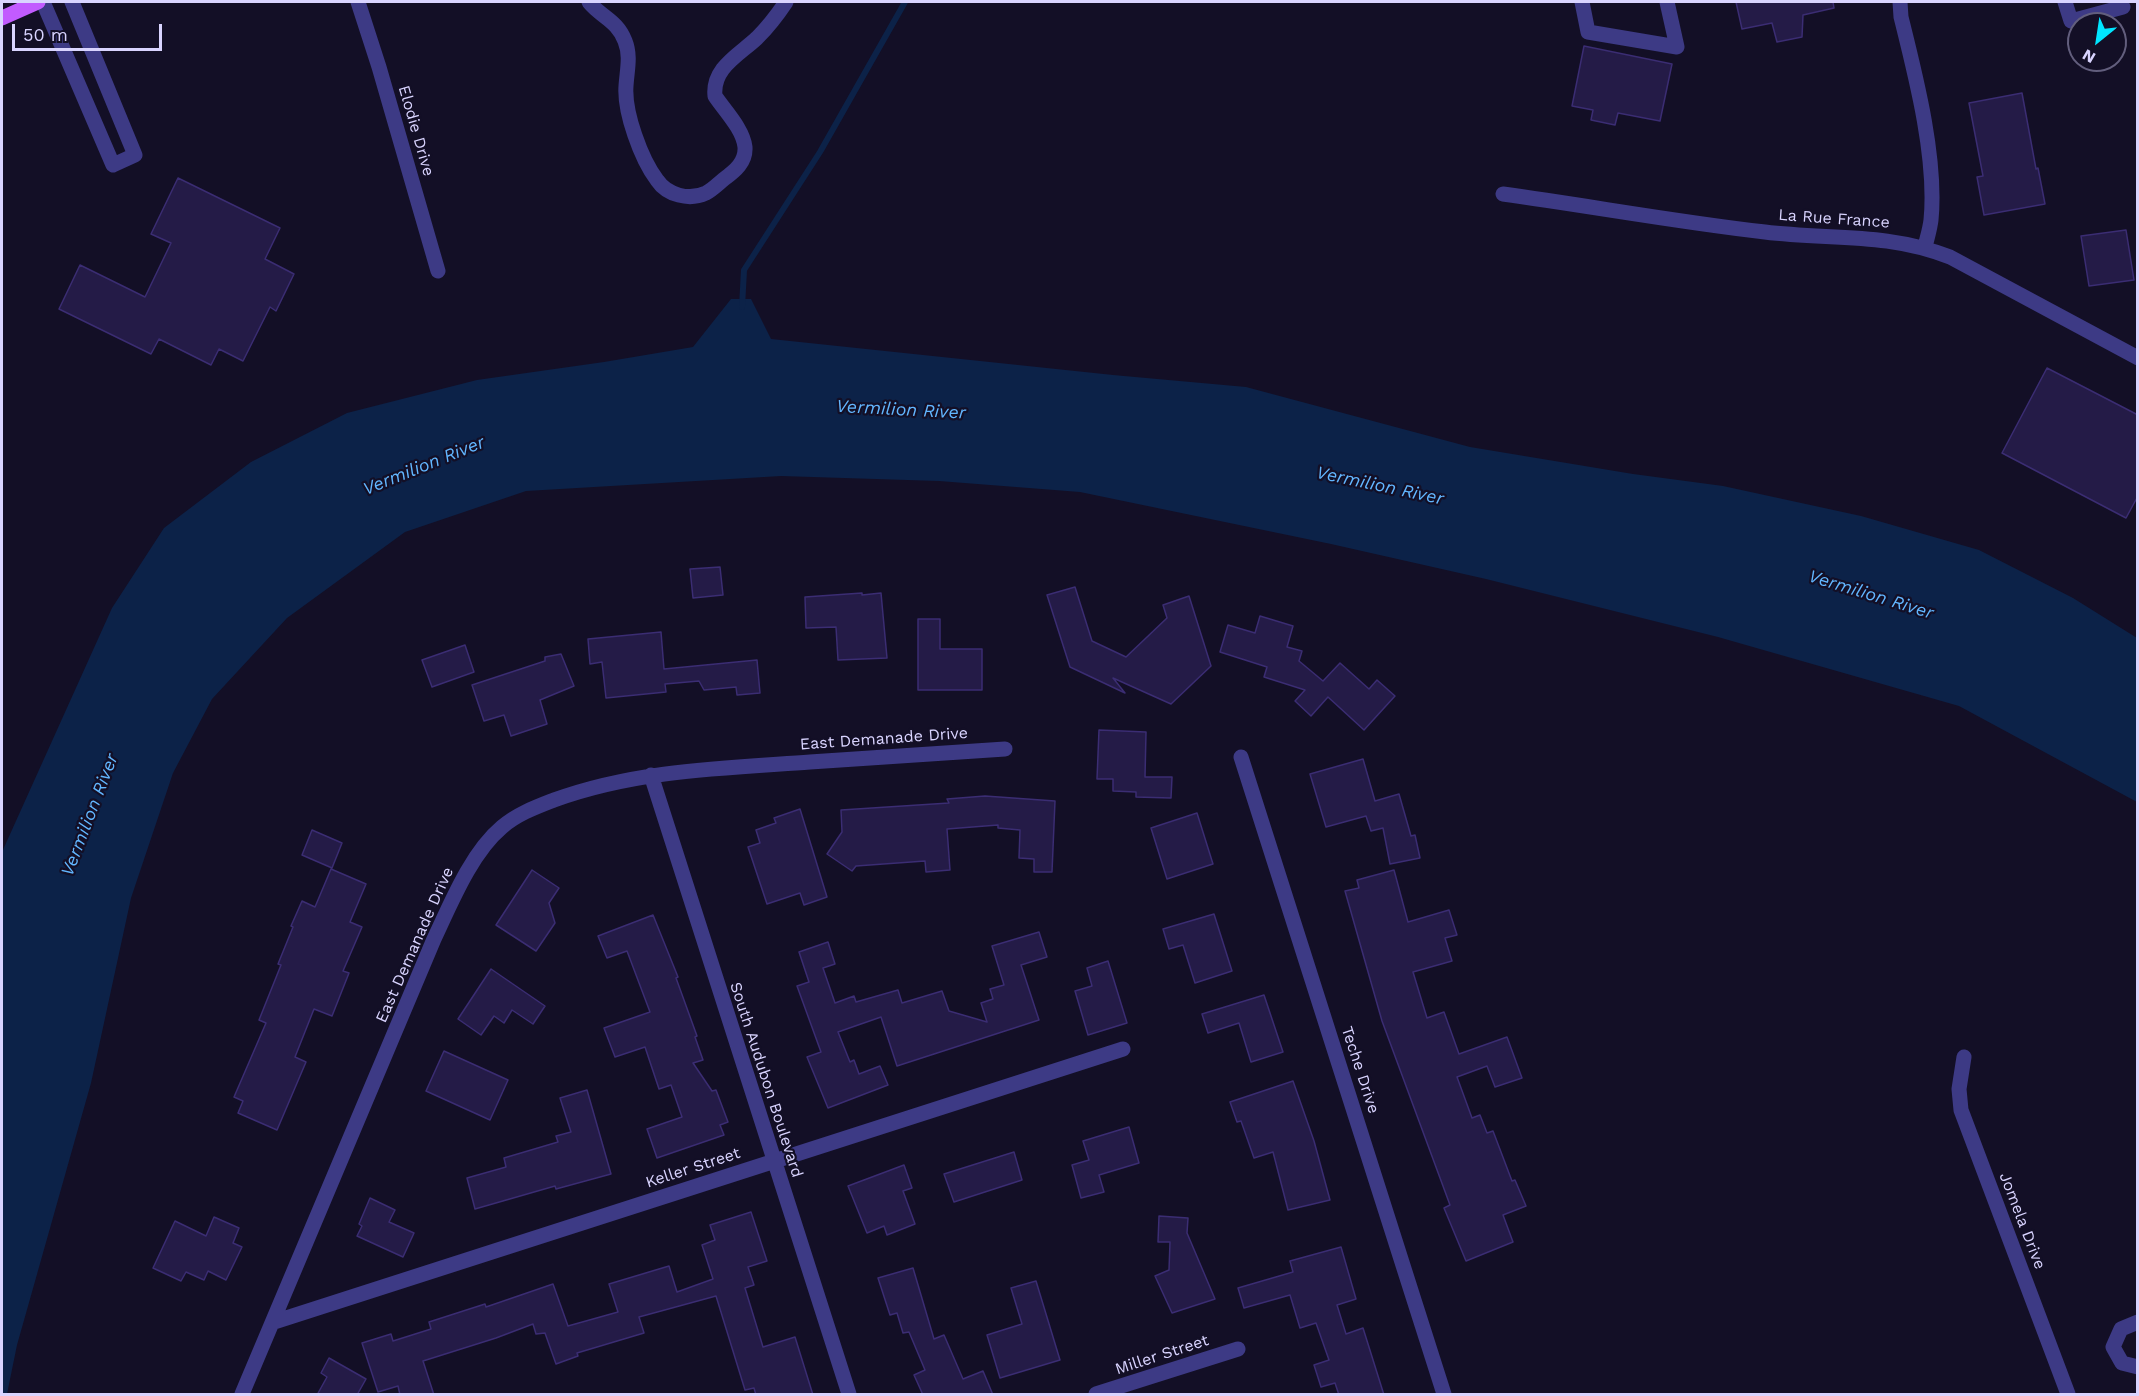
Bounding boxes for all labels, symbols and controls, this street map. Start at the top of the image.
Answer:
scale bar [15,12,165,50]
north arrow [2067,12,2127,72]
text: 50 m [23,24,68,45]
text: N [2079,45,2099,67]
street label: Elodie Drive [394,83,438,179]
street label: La Rue France [1778,206,1890,232]
water label: Vermilion River [836,396,966,424]
water label: Vermilion River [360,432,488,500]
water label: Vermilion River [1314,462,1446,510]
water label: Vermilion River [1806,566,1936,624]
street label: East Demanade Drive [799,724,969,754]
water label: Vermilion River [57,751,123,879]
street label: East Demanade Drive [372,864,458,1026]
street label: South Audubon Boulevard [725,980,807,1180]
street label: Teche Drive [1337,1024,1383,1116]
street label: Keller Street [643,1144,743,1192]
street label: Jomela Drive [1995,1170,2049,1272]
street label: Miller Street [1113,1331,1211,1379]

